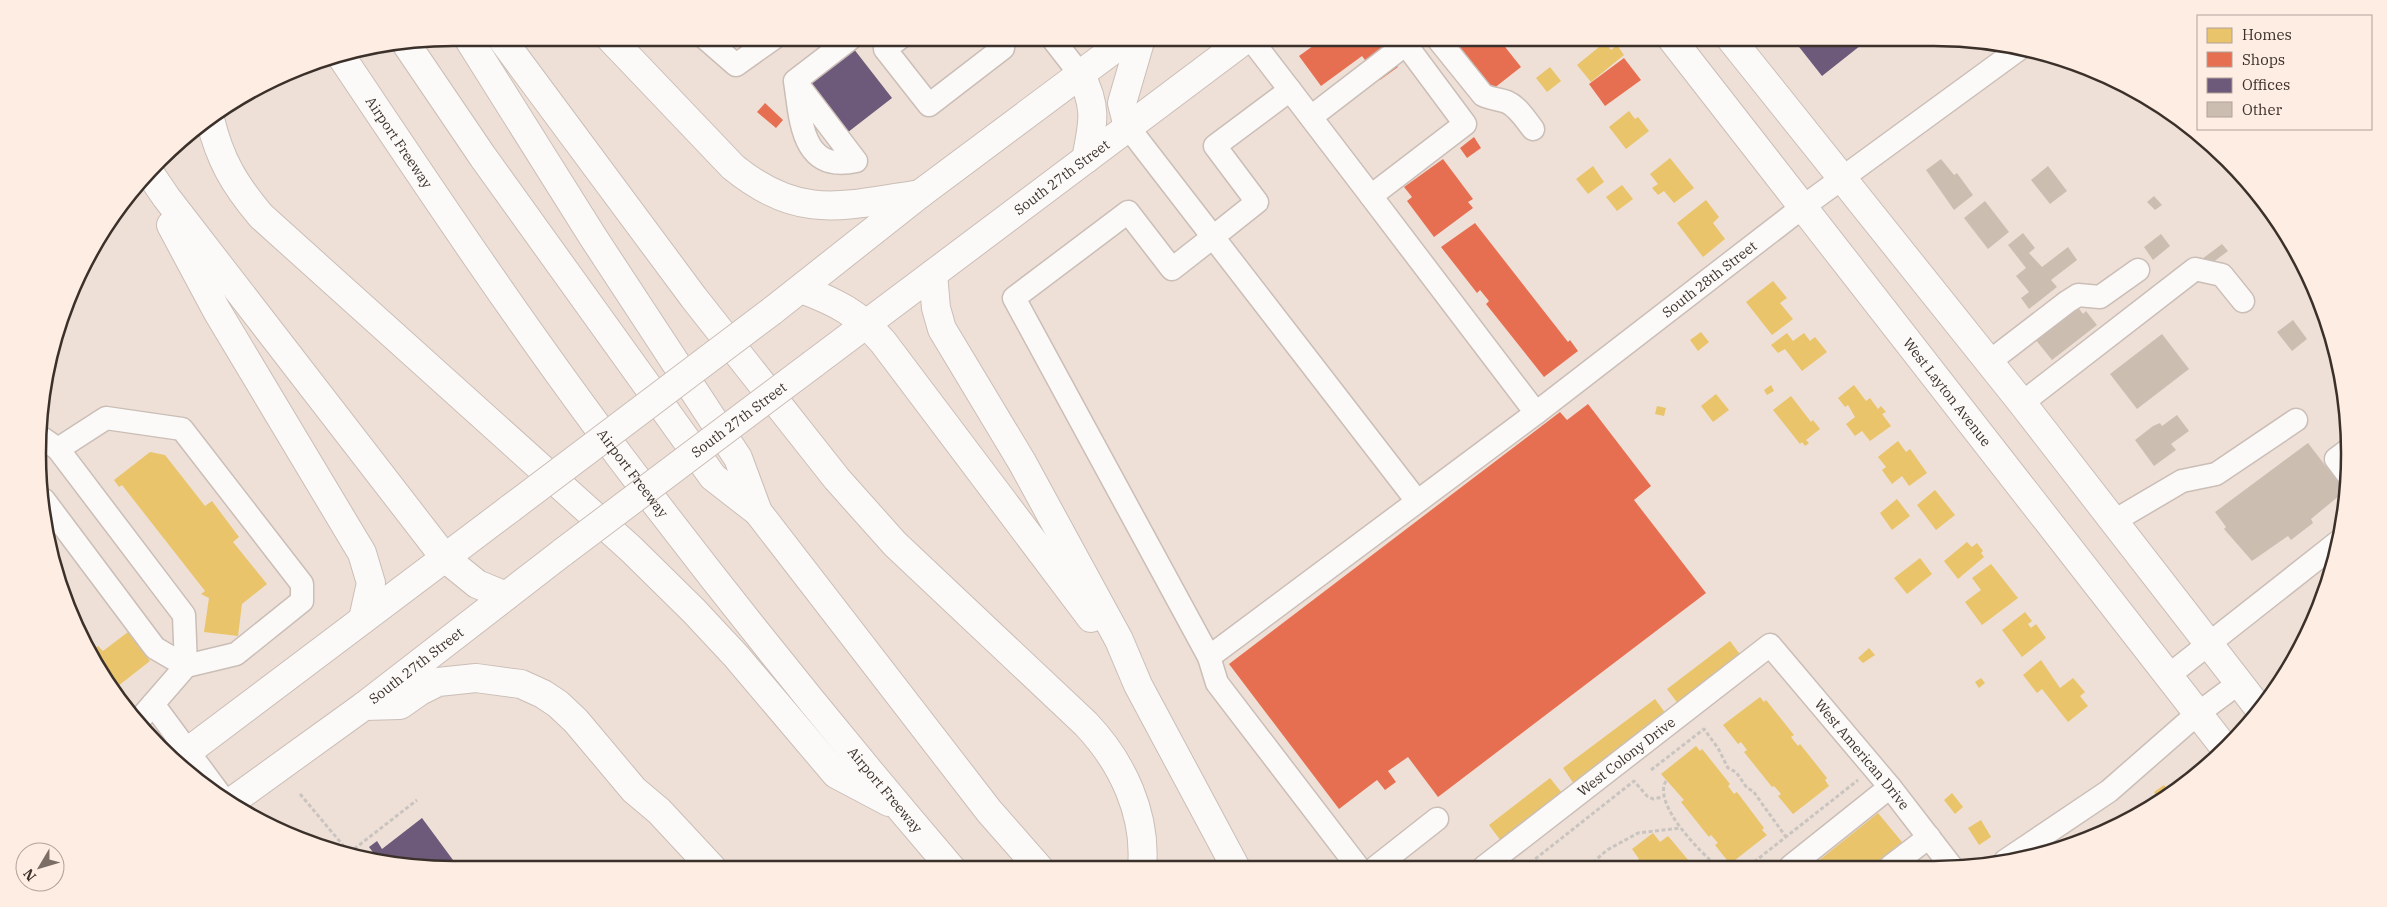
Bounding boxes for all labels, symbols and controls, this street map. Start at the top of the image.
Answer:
legend [2197,15,2372,130]
text: Homes [2242,25,2292,44]
text: Shops [2242,50,2285,69]
text: Offices [2242,75,2290,94]
street label: Airport Freeway [362,93,437,192]
text: Other [2242,100,2282,119]
street label: South 27th Street [1010,135,1113,219]
street label: South 28th Street [1658,237,1760,321]
street label: West Layton Avenue [1899,334,1995,450]
street label: South 27th Street [688,378,790,461]
street label: Airport Freeway [593,425,672,521]
street label: South 27th Street [365,623,467,708]
street label: West American Drive [1811,695,1913,813]
street label: West Colony Drive [1574,713,1679,800]
street label: Airport Freeway [844,743,926,837]
north arrow [15,842,65,892]
text: N [19,865,40,885]

